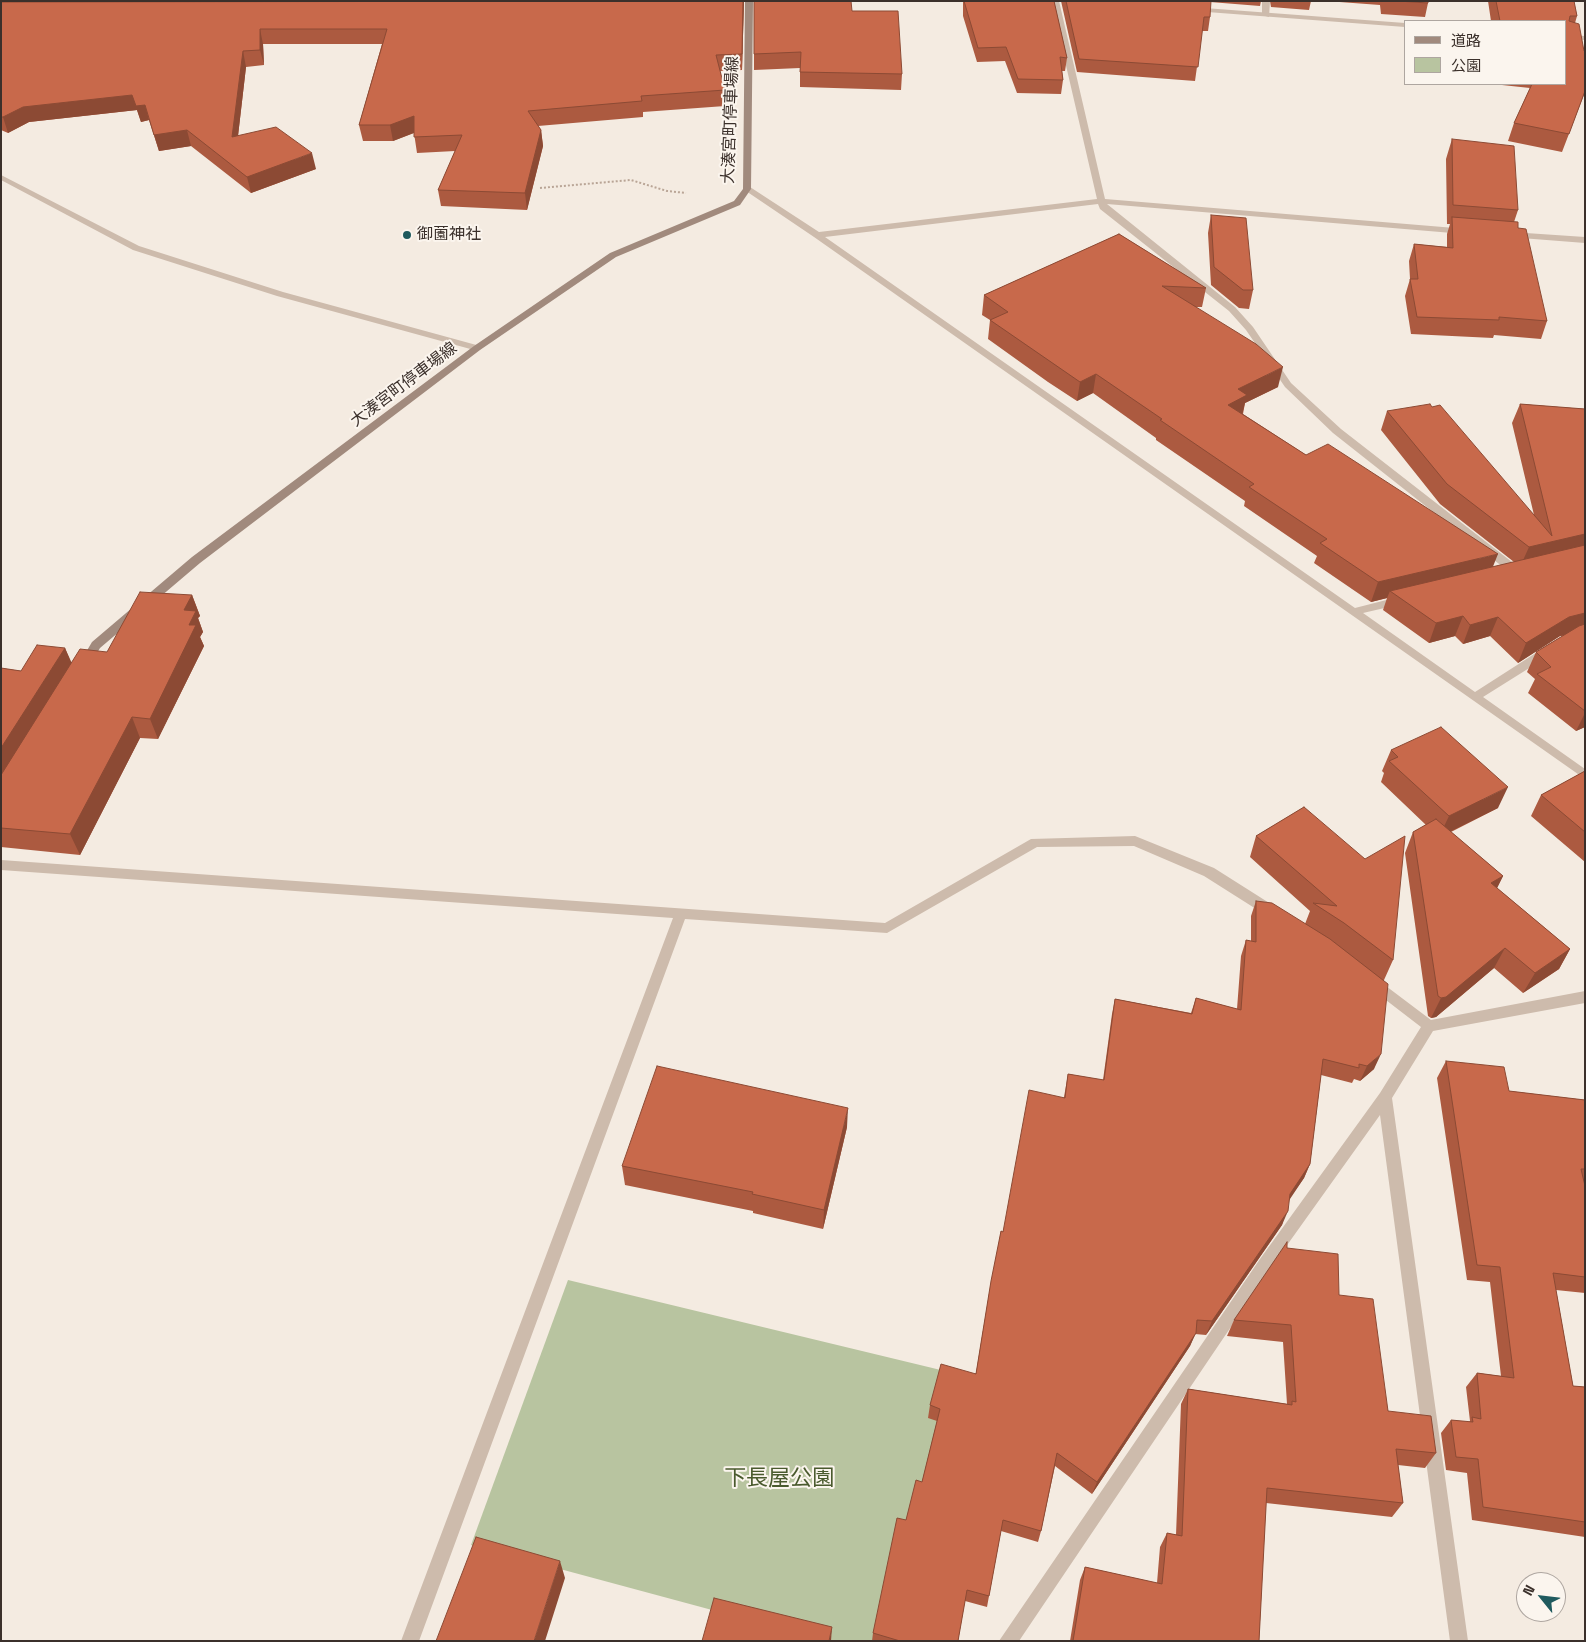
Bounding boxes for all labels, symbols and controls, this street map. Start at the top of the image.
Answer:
legend [1404,20,1566,85]
text: 道路 [1451,31,1481,50]
street label: 大湊宮町停車場線 [719,56,743,184]
text: 公園 [1451,56,1481,75]
place label: 御薗神社 [417,225,481,245]
marker: 御薗神社 [401,229,413,241]
street label: 大湊宮町停車場線 [347,339,461,431]
park label: 下長屋公園 [724,1466,834,1492]
north arrow [1516,1572,1566,1622]
text: N [1519,1582,1539,1599]

